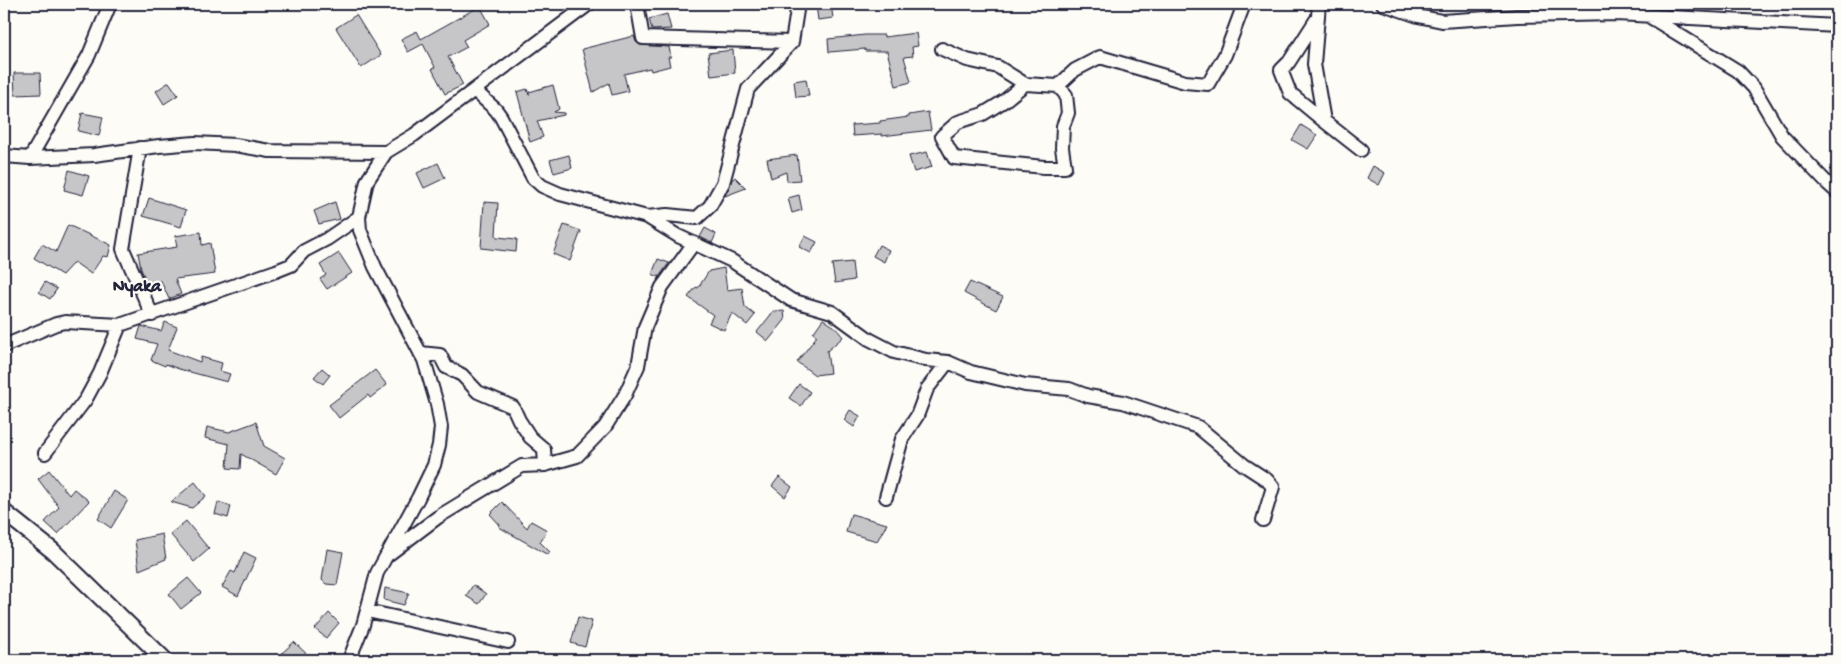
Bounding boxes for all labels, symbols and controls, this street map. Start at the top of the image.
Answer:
district label: Nyaka [113,277,162,298]

